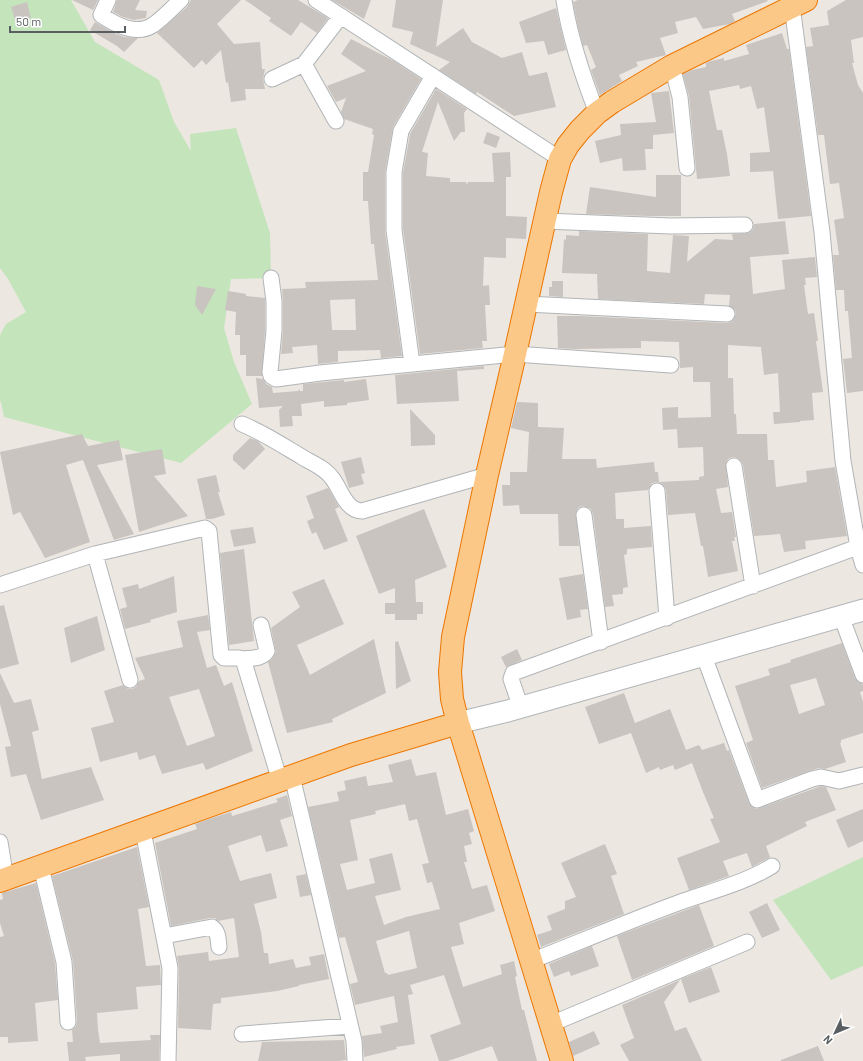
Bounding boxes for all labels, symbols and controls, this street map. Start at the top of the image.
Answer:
scale bar [10,8,125,34]
text: 50 m [16,14,41,28]
north arrow [815,1013,855,1053]
text: N [820,1033,835,1047]

